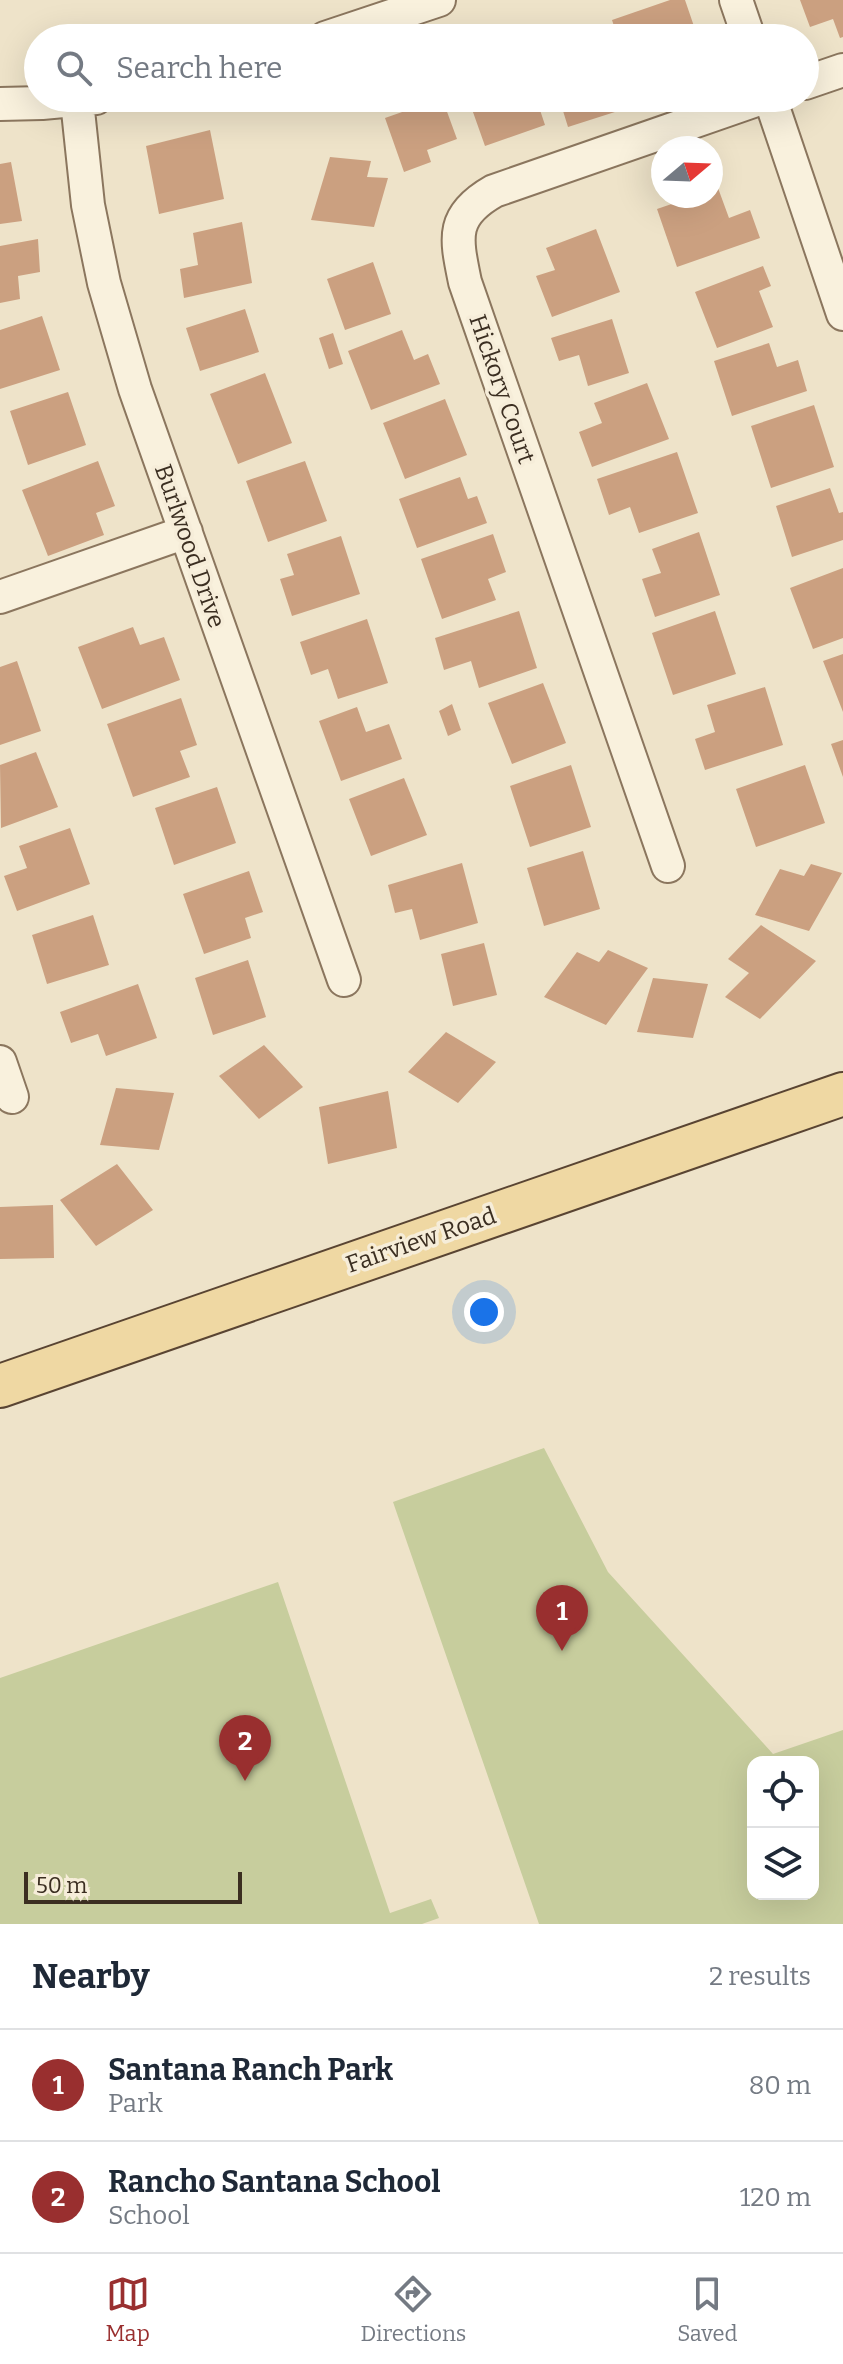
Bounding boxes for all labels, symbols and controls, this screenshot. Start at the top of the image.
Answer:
search box [24,24,819,112]
icon: search [52,46,96,90]
text: Search here [116,50,283,86]
north arrow [651,136,723,208]
street label: Hickory Court [463,311,541,468]
street label: Burlwood Drive [149,461,231,631]
street label: Fairview Road [342,1201,500,1279]
your location [464,1292,504,1332]
pin: 1 [536,1585,588,1651]
pin: 2 [219,1715,271,1781]
map controls [747,1756,819,1900]
button: locate [747,1756,819,1828]
button: layers [747,1828,819,1900]
scale bar [24,1868,242,1904]
text: 50 m [36,1872,87,1899]
text: Nearby [32,1956,150,1997]
text: 2 results [709,1961,811,1992]
text: Santana Ranch Park [108,2052,393,2088]
text: 1 [52,2070,64,2101]
text: 80 m [749,2070,811,2101]
text: Park [108,2088,163,2119]
text: Rancho Santana School [108,2164,441,2200]
text: 2 [51,2182,65,2213]
text: 120 m [740,2182,811,2213]
text: School [108,2200,190,2231]
tab: Map [105,2272,150,2347]
tab: Directions [361,2272,466,2347]
tab: Saved [677,2272,738,2347]

